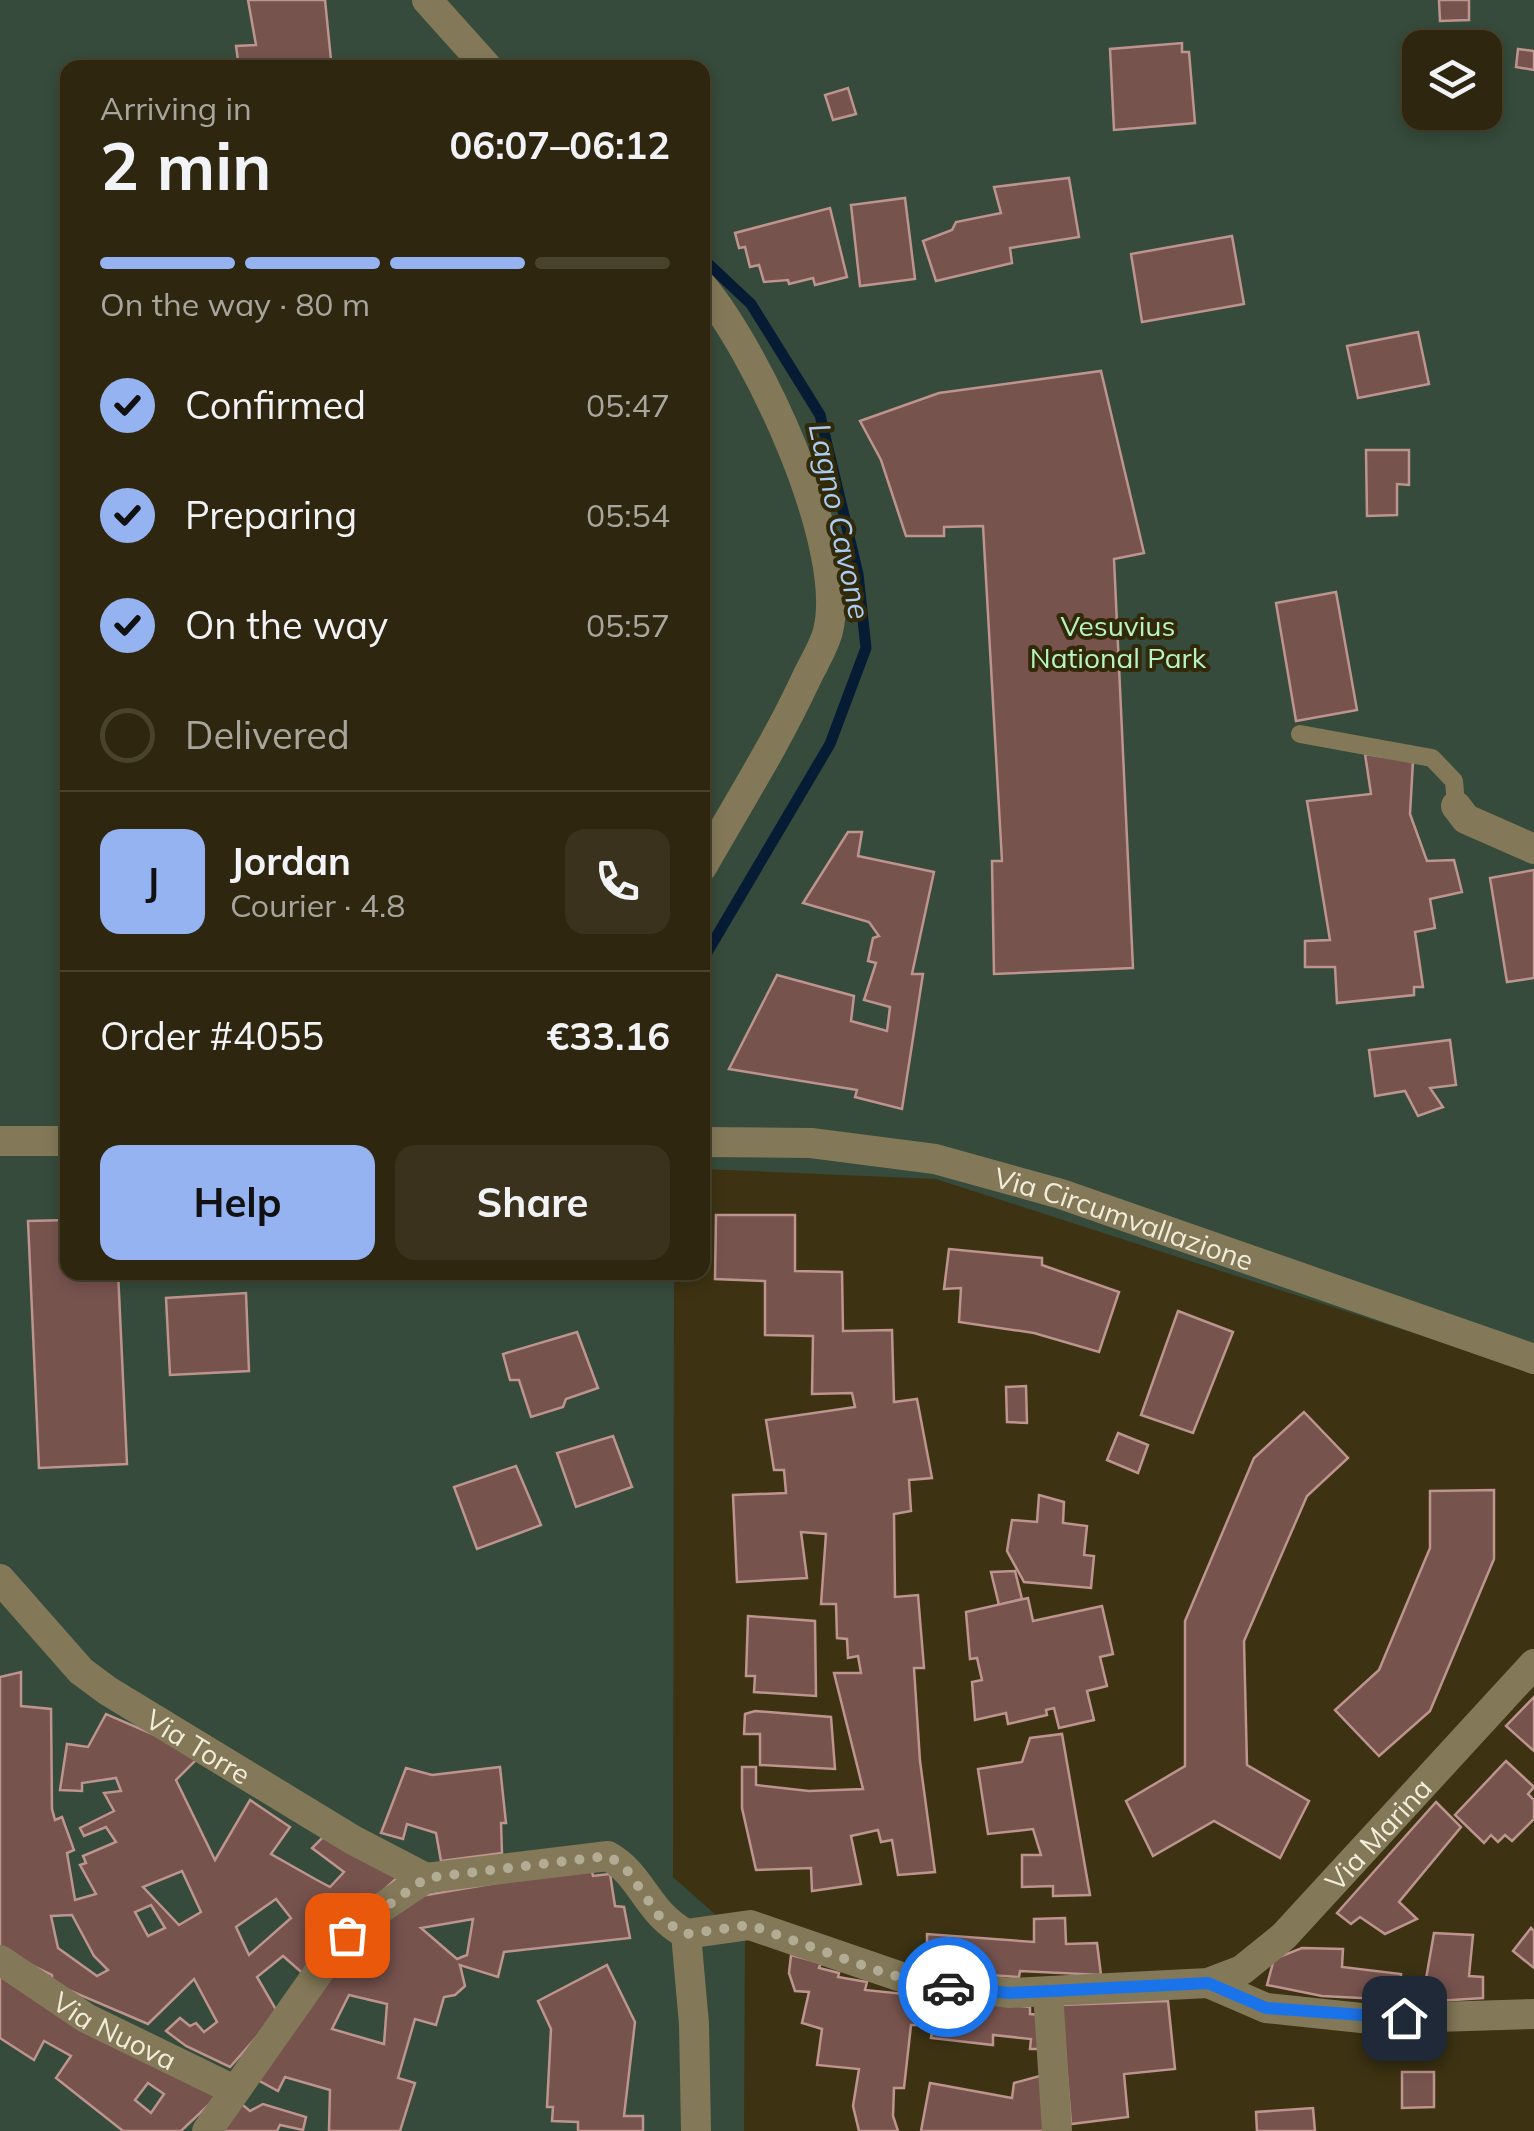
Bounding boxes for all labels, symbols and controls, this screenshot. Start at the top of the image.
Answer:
map controls [1402,30,1502,130]
button: layers [1402,30,1502,130]
text: Arriving in [100,88,252,128]
text: 06:07–06:12 [450,121,670,169]
text: 2 min [100,125,271,206]
text: On the way · 80 m [100,284,370,324]
icon: check [100,378,155,433]
text: Confirmed [185,381,366,429]
text: 05:47 [586,385,670,425]
water label: Lagno Cavone [801,419,879,623]
icon: check [100,488,155,543]
text: Preparing [185,491,357,539]
text: 05:54 [586,495,670,535]
icon: check [100,598,155,653]
text: On the way [185,601,388,649]
text: 05:57 [586,605,670,645]
park label: Vesuvius National Park [1030,608,1207,675]
text: Delivered [185,711,350,759]
button: phone [565,829,670,934]
text: Jordan [230,837,351,885]
text: J [146,857,159,905]
text: Courier · 4.8 [230,885,406,925]
text: Order #4055 [100,1012,324,1060]
text: €33.16 [547,1012,670,1060]
button: Help [100,1145,375,1260]
button: Share [395,1145,670,1260]
street label: Via Circumvallazione [990,1159,1258,1277]
street label: Via Torre [140,1701,257,1791]
street label: Via Marina [1317,1770,1439,1898]
pin [305,1893,390,1978]
icon: bag [320,1908,375,1963]
courier [898,1937,998,2037]
icon: car [921,1960,976,2015]
pin [1362,1976,1447,2061]
street label: Via Nuova [46,1983,182,2077]
icon: home [1377,1991,1432,2046]

